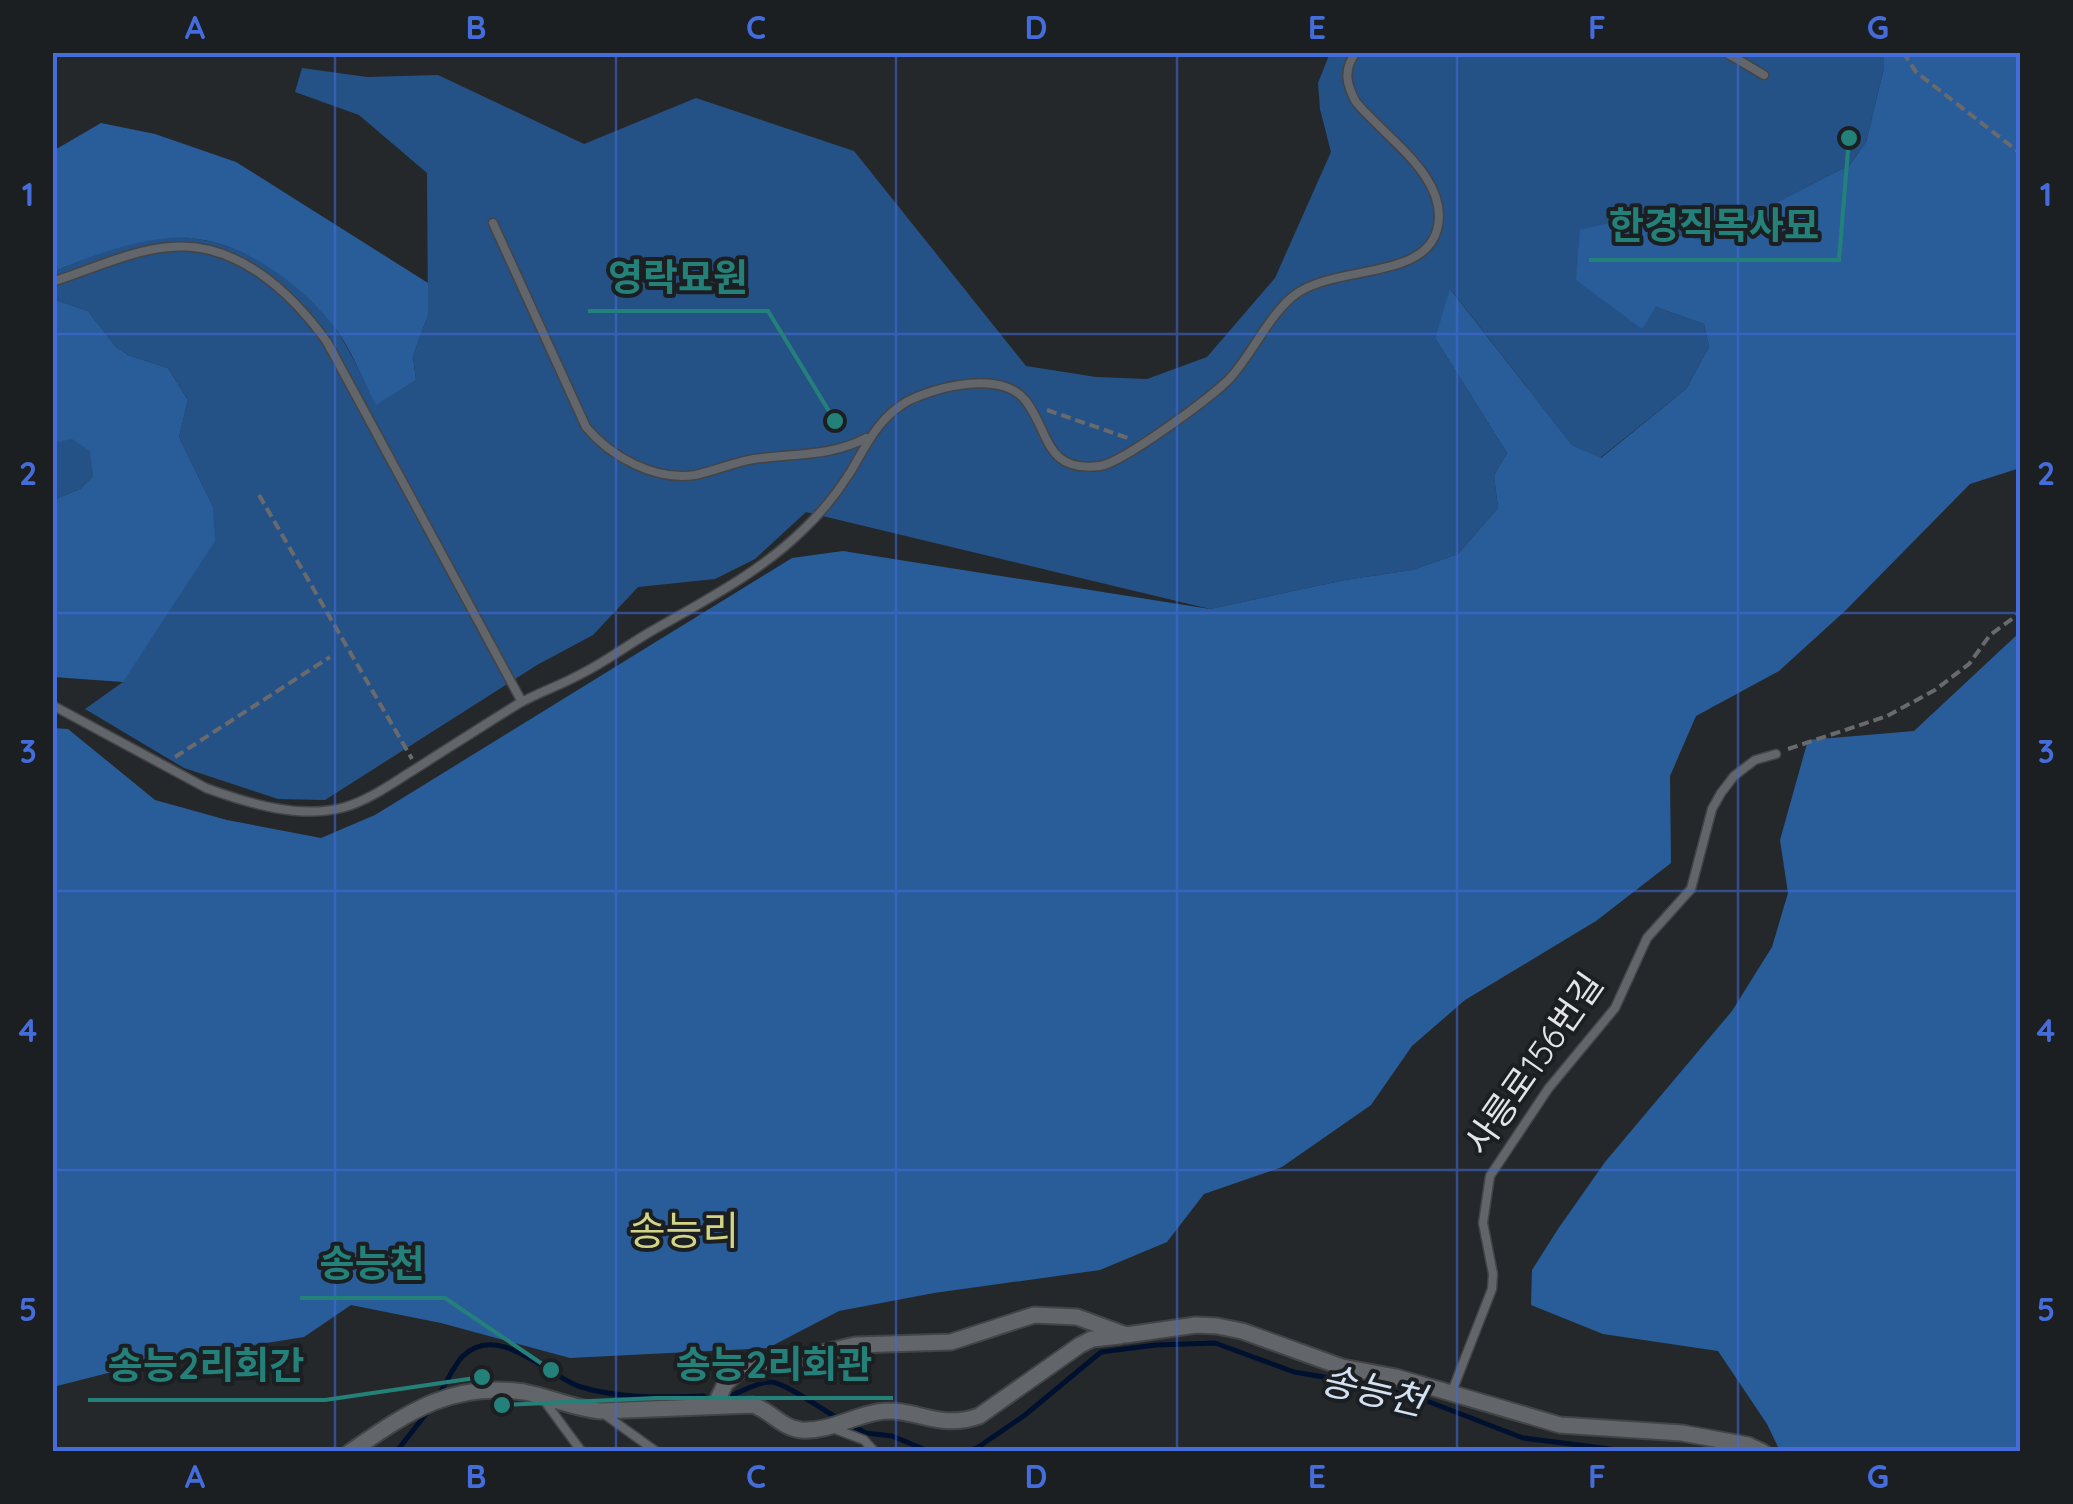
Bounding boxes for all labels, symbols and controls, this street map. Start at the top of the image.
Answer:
text: A [185,7,206,47]
text: B [466,7,486,47]
text: C [746,7,766,47]
text: D [1025,7,1047,47]
text: E [1308,7,1326,47]
text: F [1588,7,1606,47]
text: G [1867,7,1889,47]
text: 1 [22,174,34,214]
text: 1 [2040,174,2052,214]
callout: 한경직목사묘 [1589,192,1839,260]
text: 한경직목사묘 [1609,201,1819,249]
callout: 영락묘원 [588,243,768,311]
text: 영락묘원 [608,253,748,301]
text: 2 [19,453,37,493]
text: 2 [2037,453,2055,493]
text: 3 [19,731,37,771]
text: 3 [2037,731,2055,771]
street label: 사릉로156번길 [1454,964,1612,1162]
text: 4 [19,1010,38,1050]
text: 4 [2037,1010,2056,1050]
district label: 송능리 [629,1205,739,1255]
callout: 송능천 [300,1230,445,1298]
text: 송능천 [320,1239,424,1287]
text: 5 [19,1289,37,1329]
text: 5 [2037,1289,2055,1329]
callout: 송능2리회관 [656,1330,893,1398]
callout: 송능2리회간 [88,1332,325,1400]
text: 송능2리회관 [676,1340,872,1388]
text: 송능2리회간 [108,1341,304,1389]
water label: 송능천 [1317,1355,1433,1426]
text: A [185,1456,206,1496]
text: B [466,1456,486,1496]
text: C [746,1456,766,1496]
text: D [1025,1456,1047,1496]
text: E [1308,1456,1326,1496]
text: F [1588,1456,1606,1496]
text: G [1867,1456,1889,1496]

